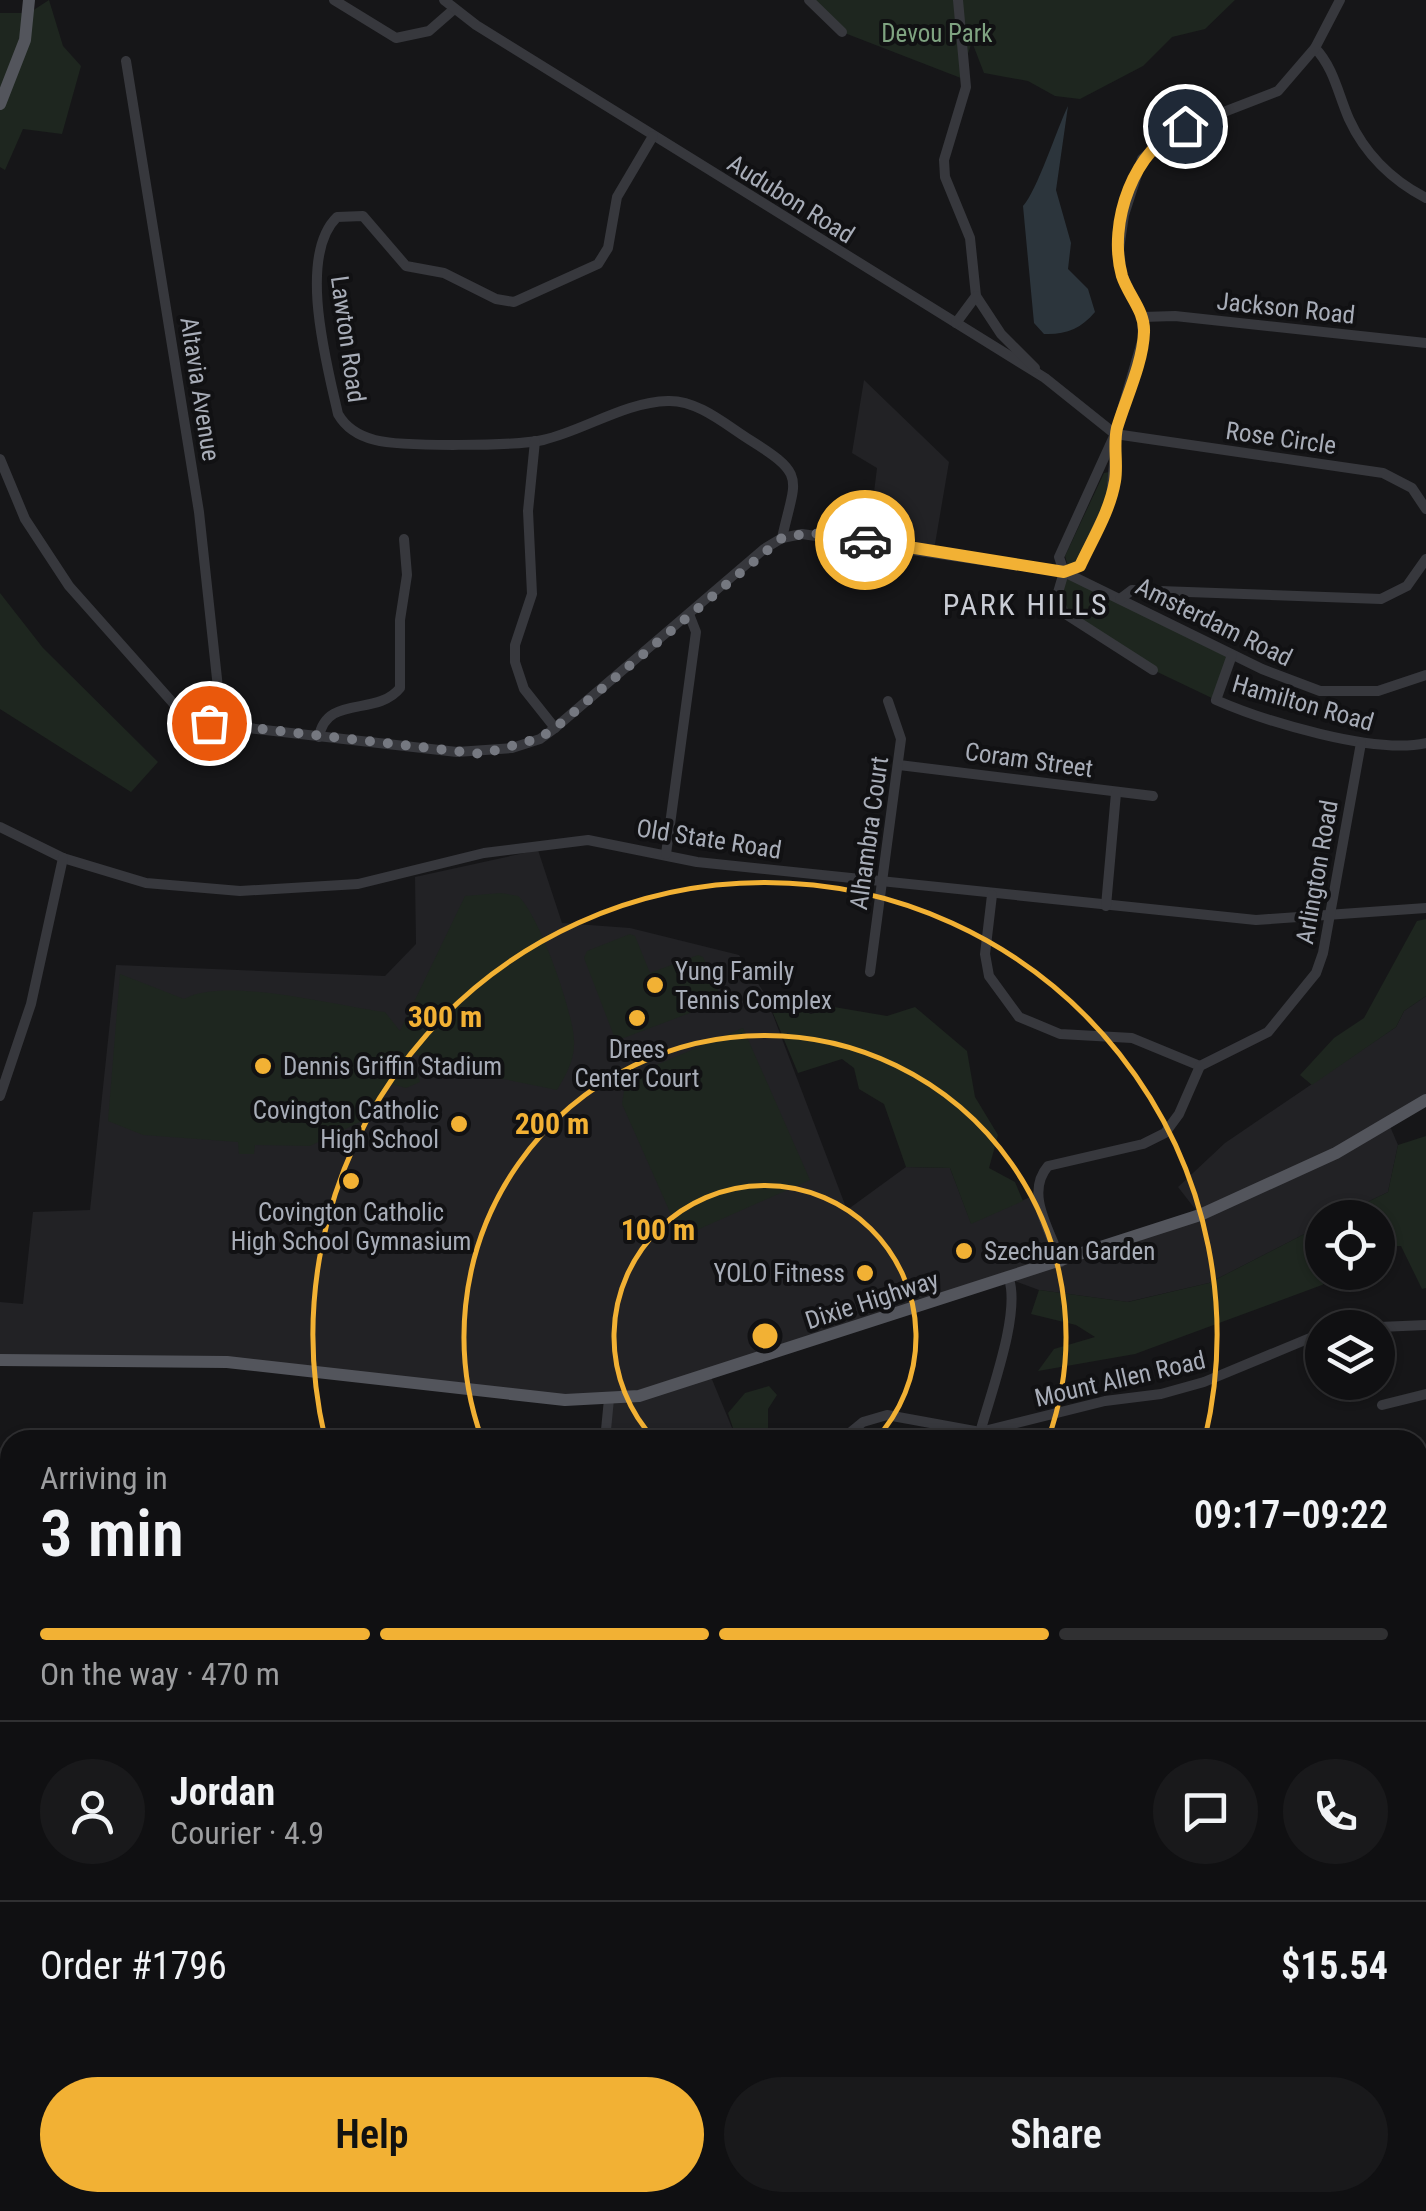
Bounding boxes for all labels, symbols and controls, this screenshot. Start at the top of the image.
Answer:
park label: Devou Park [881,19,993,48]
pin [1143,84,1228,169]
icon: home [1158,99,1213,154]
street label: Audubon Road [722,149,860,249]
street label: Lawton Road [325,274,371,404]
street label: Jackson Road [1215,286,1357,330]
street label: Altavia Avenue [174,315,226,463]
street label: Rose Circle [1224,416,1338,460]
courier [815,490,915,590]
icon: car [838,513,893,568]
street label: Amsterdam Road [1131,572,1297,672]
district label: PARK HILLS [943,587,1109,622]
street label: Hamilton Road [1229,669,1377,737]
pin [167,681,252,766]
icon: bag [182,696,237,751]
street label: Coram Street [963,737,1095,783]
street label: Alhambra Court [844,754,894,912]
street label: Arlington Road [1290,798,1344,946]
street label: Old State Road [634,813,784,865]
place label: Yung Family Tennis Complex [675,957,832,1015]
marker: Yung Family Tennis Complex [644,974,666,996]
text: 300 m [408,999,482,1034]
marker: Drees Center Court [626,1007,648,1029]
place label: Drees Center Court [575,1035,699,1093]
place label: Dennis Griffin Stadium [283,1052,502,1081]
marker: Dennis Griffin Stadium [252,1055,274,1077]
place label: Covington Catholic High School [253,1096,439,1154]
text: 200 m [515,1106,589,1141]
marker: Covington Catholic High School [448,1113,470,1135]
marker: Covington Catholic High School Gymnasium [340,1170,362,1192]
place label: Covington Catholic High School Gymnasium [231,1198,471,1256]
map controls [1305,1200,1395,1400]
button: locate [1305,1200,1395,1290]
text: 100 m [621,1212,695,1247]
place label: Szechuan Garden [984,1237,1155,1266]
marker: Szechuan Garden [953,1240,975,1262]
place label: YOLO Fitness [714,1259,845,1288]
marker: YOLO Fitness [854,1262,876,1284]
street label: Dixie Highway [802,1265,942,1335]
button: layers [1305,1310,1395,1400]
centre of rings [747,1318,783,1354]
street label: Mount Allen Road [1032,1345,1208,1413]
text: Arriving in [40,1459,168,1497]
text: 09:17–09:22 [1194,1493,1388,1537]
text: 3 min [40,1496,184,1572]
text: On the way · 470 m [40,1655,280,1693]
button: person [40,1759,145,1864]
button: chat [1153,1759,1258,1864]
button: phone [1283,1759,1388,1864]
text: Jordan [170,1770,275,1814]
text: Courier · 4.9 [170,1814,324,1852]
text: Order #1796 [40,1944,227,1988]
text: $15.54 [1281,1944,1388,1988]
button: Help [40,2077,704,2192]
button: Share [724,2077,1388,2192]

